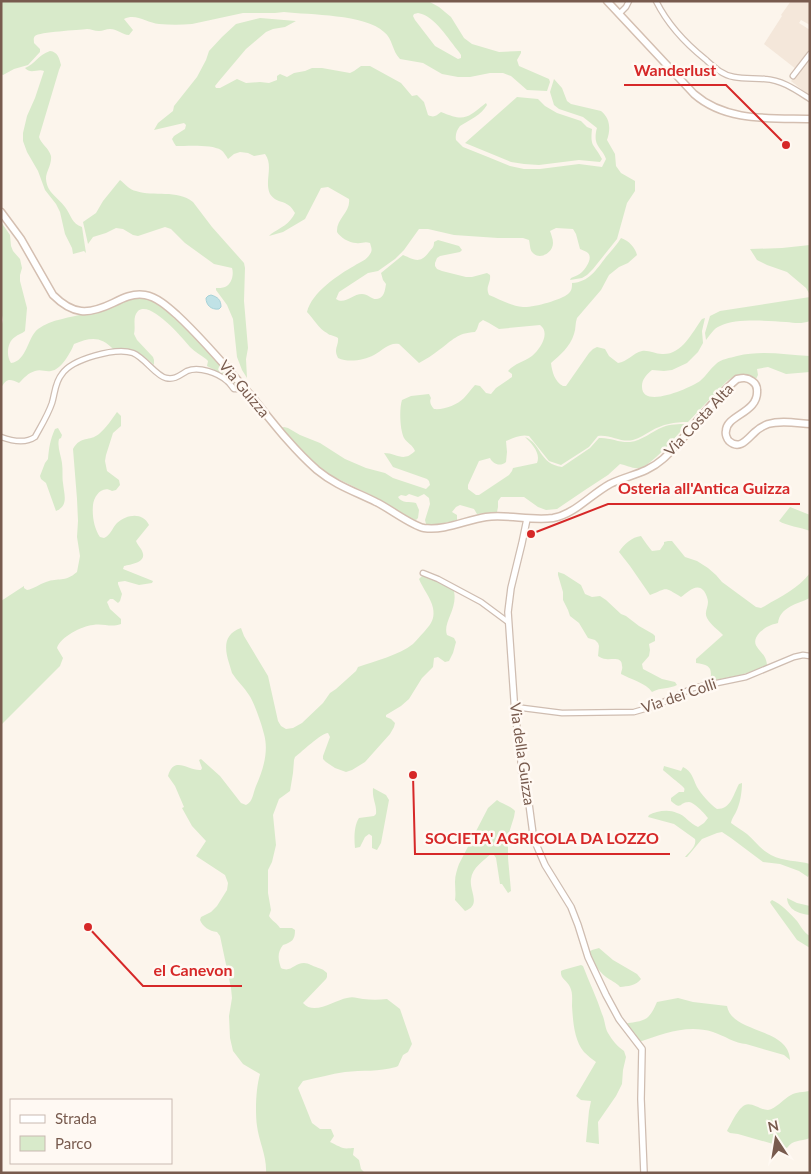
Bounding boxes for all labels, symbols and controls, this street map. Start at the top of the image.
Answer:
callout: Wanderlust [624,54,726,85]
text: Wanderlust [634,60,716,79]
street label: Via Guizza [216,356,274,421]
street label: Via Costa Alta [660,379,736,459]
callout: Osteria all'Antica Guizza [608,473,800,504]
text: Osteria all'Antica Guizza [618,478,790,497]
street label: Via dei Colli [639,674,718,716]
street label: Via della Guizza [507,701,539,806]
callout: SOCIETA' AGRICOLA DA LOZZO [415,823,670,854]
text: SOCIETA' AGRICOLA DA LOZZO [425,828,659,847]
callout: el Canevon [143,955,242,986]
text: el Canevon [154,960,232,979]
legend [10,1099,172,1164]
text: Strada [55,1109,97,1127]
north arrow [751,1114,801,1164]
text: N [766,1116,780,1135]
text: Parco [55,1134,92,1152]

